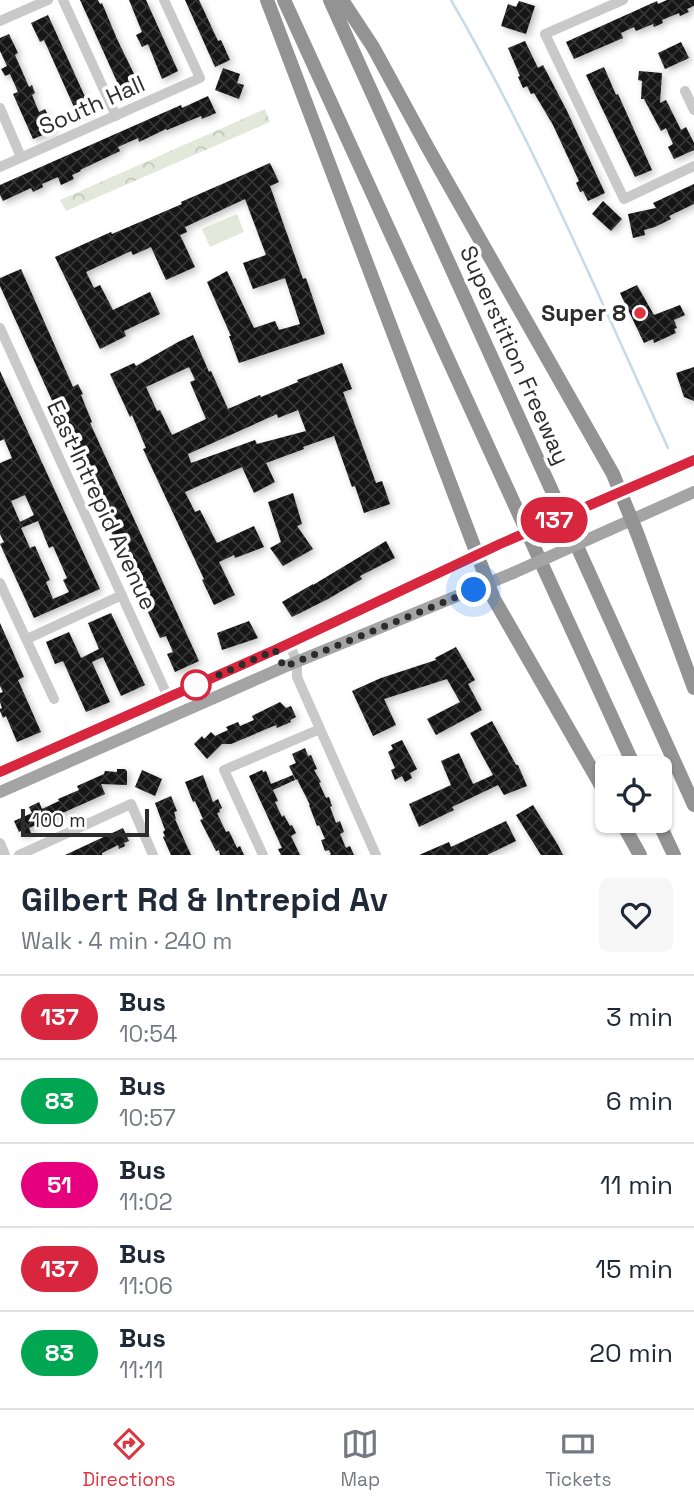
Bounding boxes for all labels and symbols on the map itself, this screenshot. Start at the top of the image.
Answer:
street label: South Hall [34,68,150,142]
street label: Superstition Freeway [453,241,577,469]
place label: Super 8 [541,298,626,328]
marker: Super 8 [632,305,648,321]
street label: East Intrepid Avenue [40,395,164,615]
line badge: 137 [514,497,594,543]
your location [456,572,491,607]
unlabelled marker [181,670,211,700]
scale bar [21,806,149,838]

